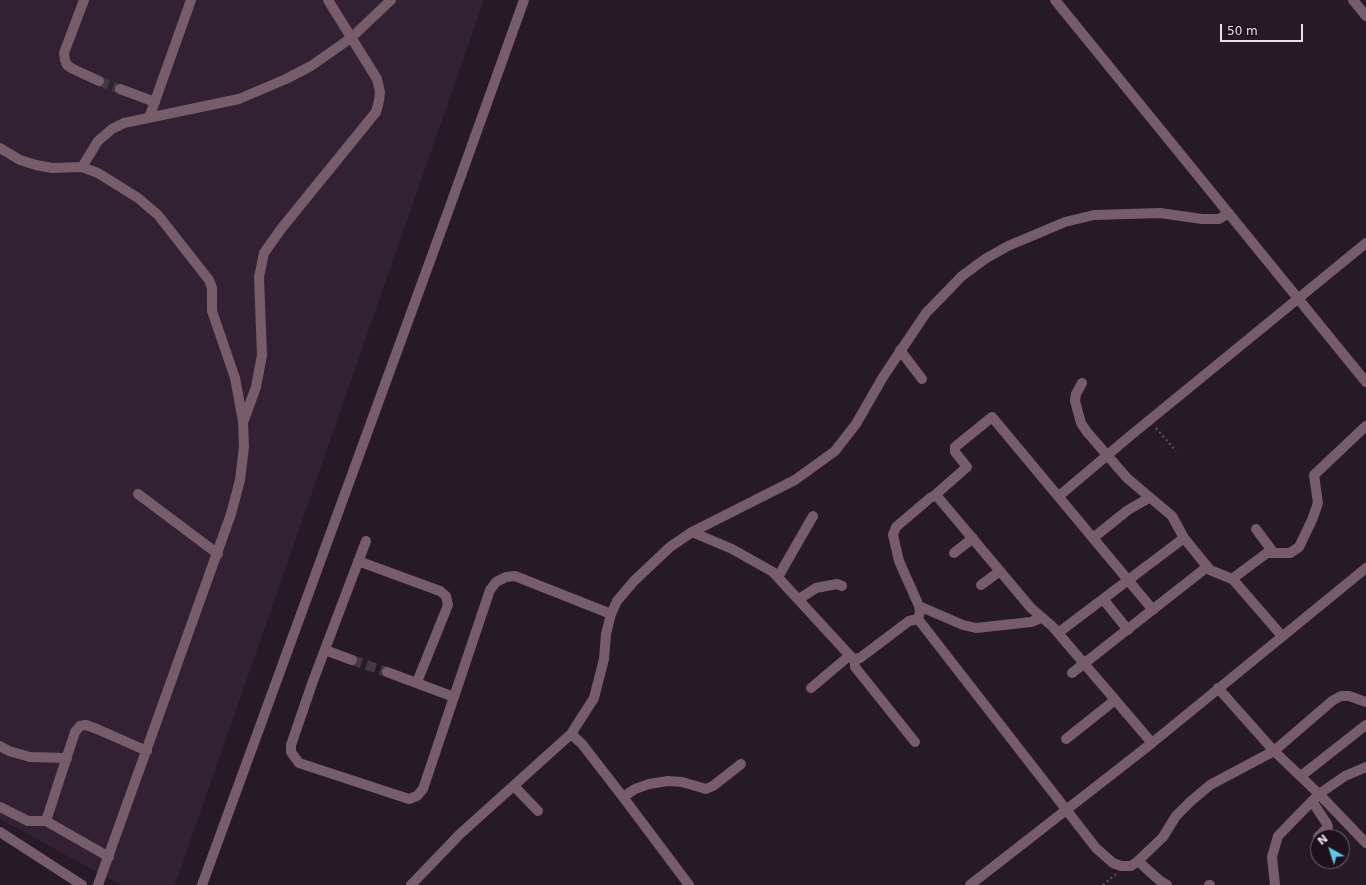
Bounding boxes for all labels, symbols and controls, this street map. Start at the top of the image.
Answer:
scale bar [1222,16,1305,42]
text: 50 m [1227,24,1258,38]
north arrow [1310,829,1350,869]
text: N [1315,832,1330,848]

